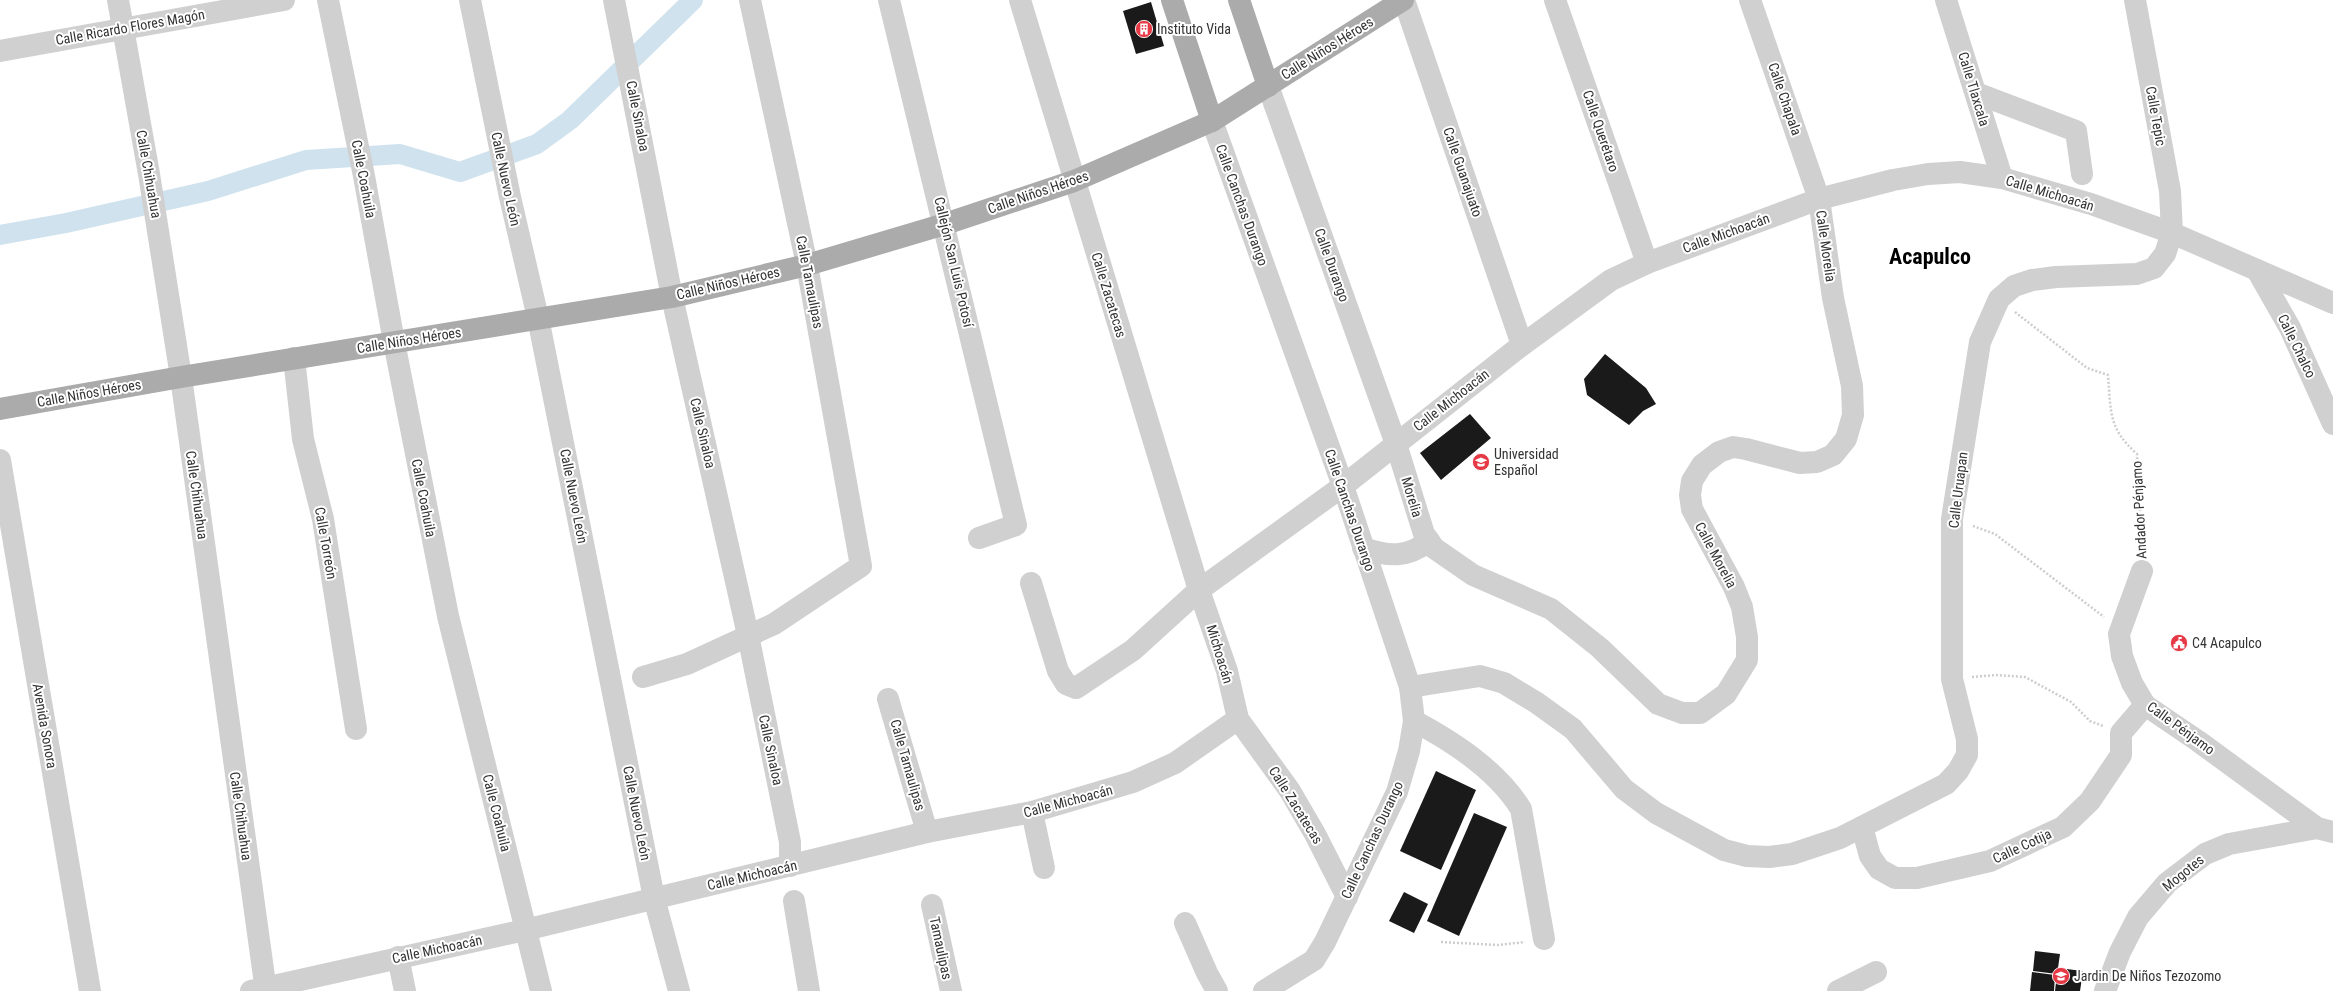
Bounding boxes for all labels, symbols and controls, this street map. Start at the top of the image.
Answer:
street label: Calle Ricardo Flores Magón [54,6,206,48]
street label: Calle Niños Héroes [1278,13,1376,83]
building icon: Instituto Vida [1134,19,1154,39]
place label: Instituto Vida [1157,21,1231,37]
street label: Calle Tlaxcala [1955,50,1993,128]
street label: Calle Chapala [1765,61,1805,137]
street label: Calle Sinaloa [623,79,653,153]
street label: Calle Tepic [2143,85,2169,147]
street label: Calle Querétaro [1580,88,1622,174]
street label: Calle Guanajuato [1440,125,1486,219]
street label: Calle Chihuahua [133,129,165,219]
street label: Calle Nuevo León [488,130,524,228]
street label: Calle Coahuila [349,139,379,219]
street label: Calle Canchas Durango [1213,142,1271,268]
street label: Calle Niños Héroes [986,167,1090,217]
street label: Calle Michoacán [2004,172,2096,214]
street label: Callejón San Luis Potosí [931,195,977,329]
street label: Calle Morelia [1813,209,1839,283]
street label: Calle Michoacán [1680,210,1772,256]
street label: Calle Durango [1311,226,1353,304]
street label: Calle Tamaulipas [793,234,827,330]
district label: Acapulco [1889,244,1971,269]
street label: Calle Zacatecas [1088,250,1130,340]
street label: Calle Niños Héroes [675,263,781,303]
street label: Calle Chalco [2275,311,2319,381]
street label: Calle Niños Héroes [356,324,462,356]
street label: Calle Michoacán [1410,366,1492,434]
street label: Calle Niños Héroes [36,376,142,410]
street label: Calle Sinaloa [687,396,719,470]
place label: Universidad Español [1494,446,1559,478]
street label: Calle Nuevo León [557,447,591,545]
street label: Calle Canchas Durango [1322,447,1378,573]
street label: Calle Chihuahua [183,450,211,540]
street label: Calle Uruapan [1945,451,1971,529]
school or university icon: Universidad Español [1471,452,1491,472]
street label: Calle Coahuila [409,458,439,538]
street label: Andador Pénjamo [2128,460,2150,560]
street label: Morelia [1398,475,1426,519]
street label: Calle Torreón [312,506,340,580]
street label: Calle Morelia [1692,519,1740,591]
street label: Michoacán [1203,623,1237,685]
public building icon: C4 Acapulco [2169,633,2189,653]
place label: C4 Acapulco [2192,635,2262,651]
street label: Avenida Sonora [30,682,60,770]
street label: Calle Pénjamo [2144,698,2218,758]
street label: Calle Sinaloa [756,713,786,787]
street label: Calle Tamaulipas [887,718,929,812]
street label: Calle Zacatecas [1266,763,1326,847]
street label: Calle Nuevo León [620,764,654,862]
street label: Calle Chihuahua [227,771,255,861]
street label: Calle Coahuila [480,773,514,853]
street label: Calle Canchas Durango [1338,779,1406,901]
street label: Calle Michoacán [1022,781,1114,821]
street label: Calle Cotija [1990,825,2054,867]
street label: Mogotes [2159,851,2207,895]
street label: Calle Michoacán [706,857,798,893]
street label: Tamaulipas [927,915,955,981]
street label: Calle Michoacán [391,932,483,966]
school or university icon: Jardin De Niños Tezozomo [2051,966,2071,986]
place label: Jardin De Niños Tezozomo [2074,968,2221,984]

